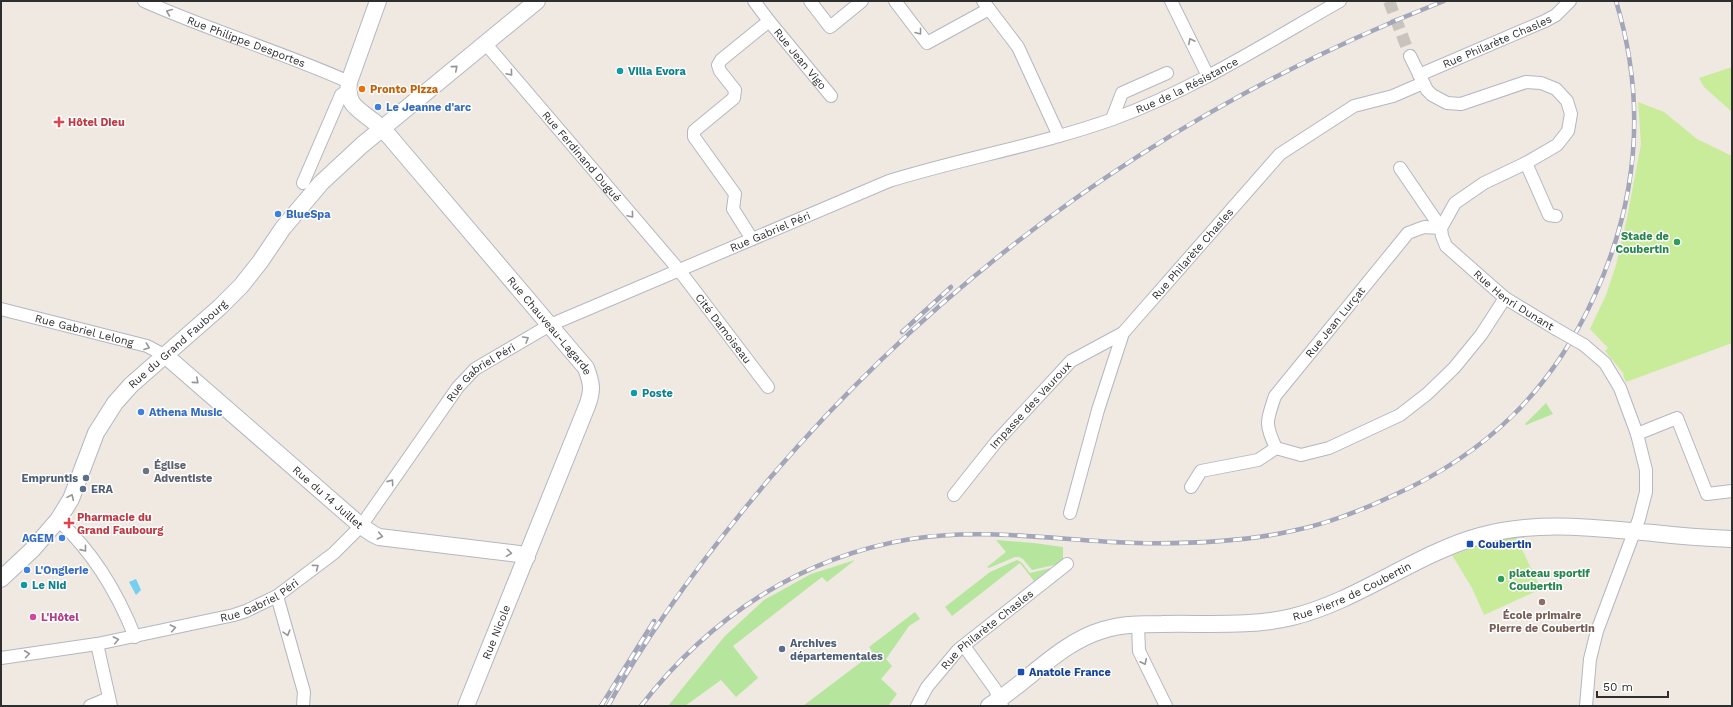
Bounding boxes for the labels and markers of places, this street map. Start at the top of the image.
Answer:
place label: Villa Evora [628,65,687,78]
marker: Villa Evora [615,66,625,76]
place label: Pronto Pizza [370,83,439,96]
marker: Pronto Pizza [357,84,367,94]
place label: Le Jeanne d'arc [386,101,471,114]
marker: Le Jeanne d'arc [373,102,383,112]
marker: Hôtel Dieu [53,116,65,128]
place label: Hôtel Dieu [68,116,125,129]
place label: BlueSpa [286,208,331,221]
marker: BlueSpa [273,209,283,219]
place label: Stade de Coubertin [1615,230,1669,256]
marker: Stade de Coubertin [1672,237,1682,247]
place label: Poste [642,387,673,400]
marker: Poste [629,388,639,398]
place label: Athena Music [149,406,223,419]
marker: Athena Music [136,407,146,417]
place label: Église Adventiste [154,459,212,485]
marker: Église Adventiste [141,466,151,476]
place label: Empruntis [22,472,78,485]
marker: Empruntis [81,473,91,483]
place label: ERA [91,483,114,496]
marker: ERA [78,484,88,494]
place label: Pharmacie du Grand Faubourg [77,511,164,537]
marker: Pharmacie du Grand Faubourg [64,518,74,528]
place label: AGEM [22,532,54,545]
marker: AGEM [57,533,67,543]
place label: Coubertin [1478,538,1532,551]
marker: Coubertin [1465,539,1475,549]
place label: L'Onglerie [35,564,89,577]
marker: L'Onglerie [22,565,32,575]
place label: plateau sportif Coubertin [1509,567,1590,593]
marker: plateau sportif Coubertin [1496,574,1506,584]
place label: Le Nid [32,579,66,592]
marker: Le Nid [19,580,29,590]
marker: École primaire Pierre de Coubertin [1537,597,1547,607]
place label: École primaire Pierre de Coubertin [1489,609,1595,635]
place label: L'Hôtel [41,611,79,624]
marker: L'Hôtel [28,612,38,622]
place label: Archives départementales [790,637,883,663]
marker: Archives départementales [777,644,787,654]
place label: Anatole France [1029,666,1111,679]
marker: Anatole France [1016,667,1026,677]

